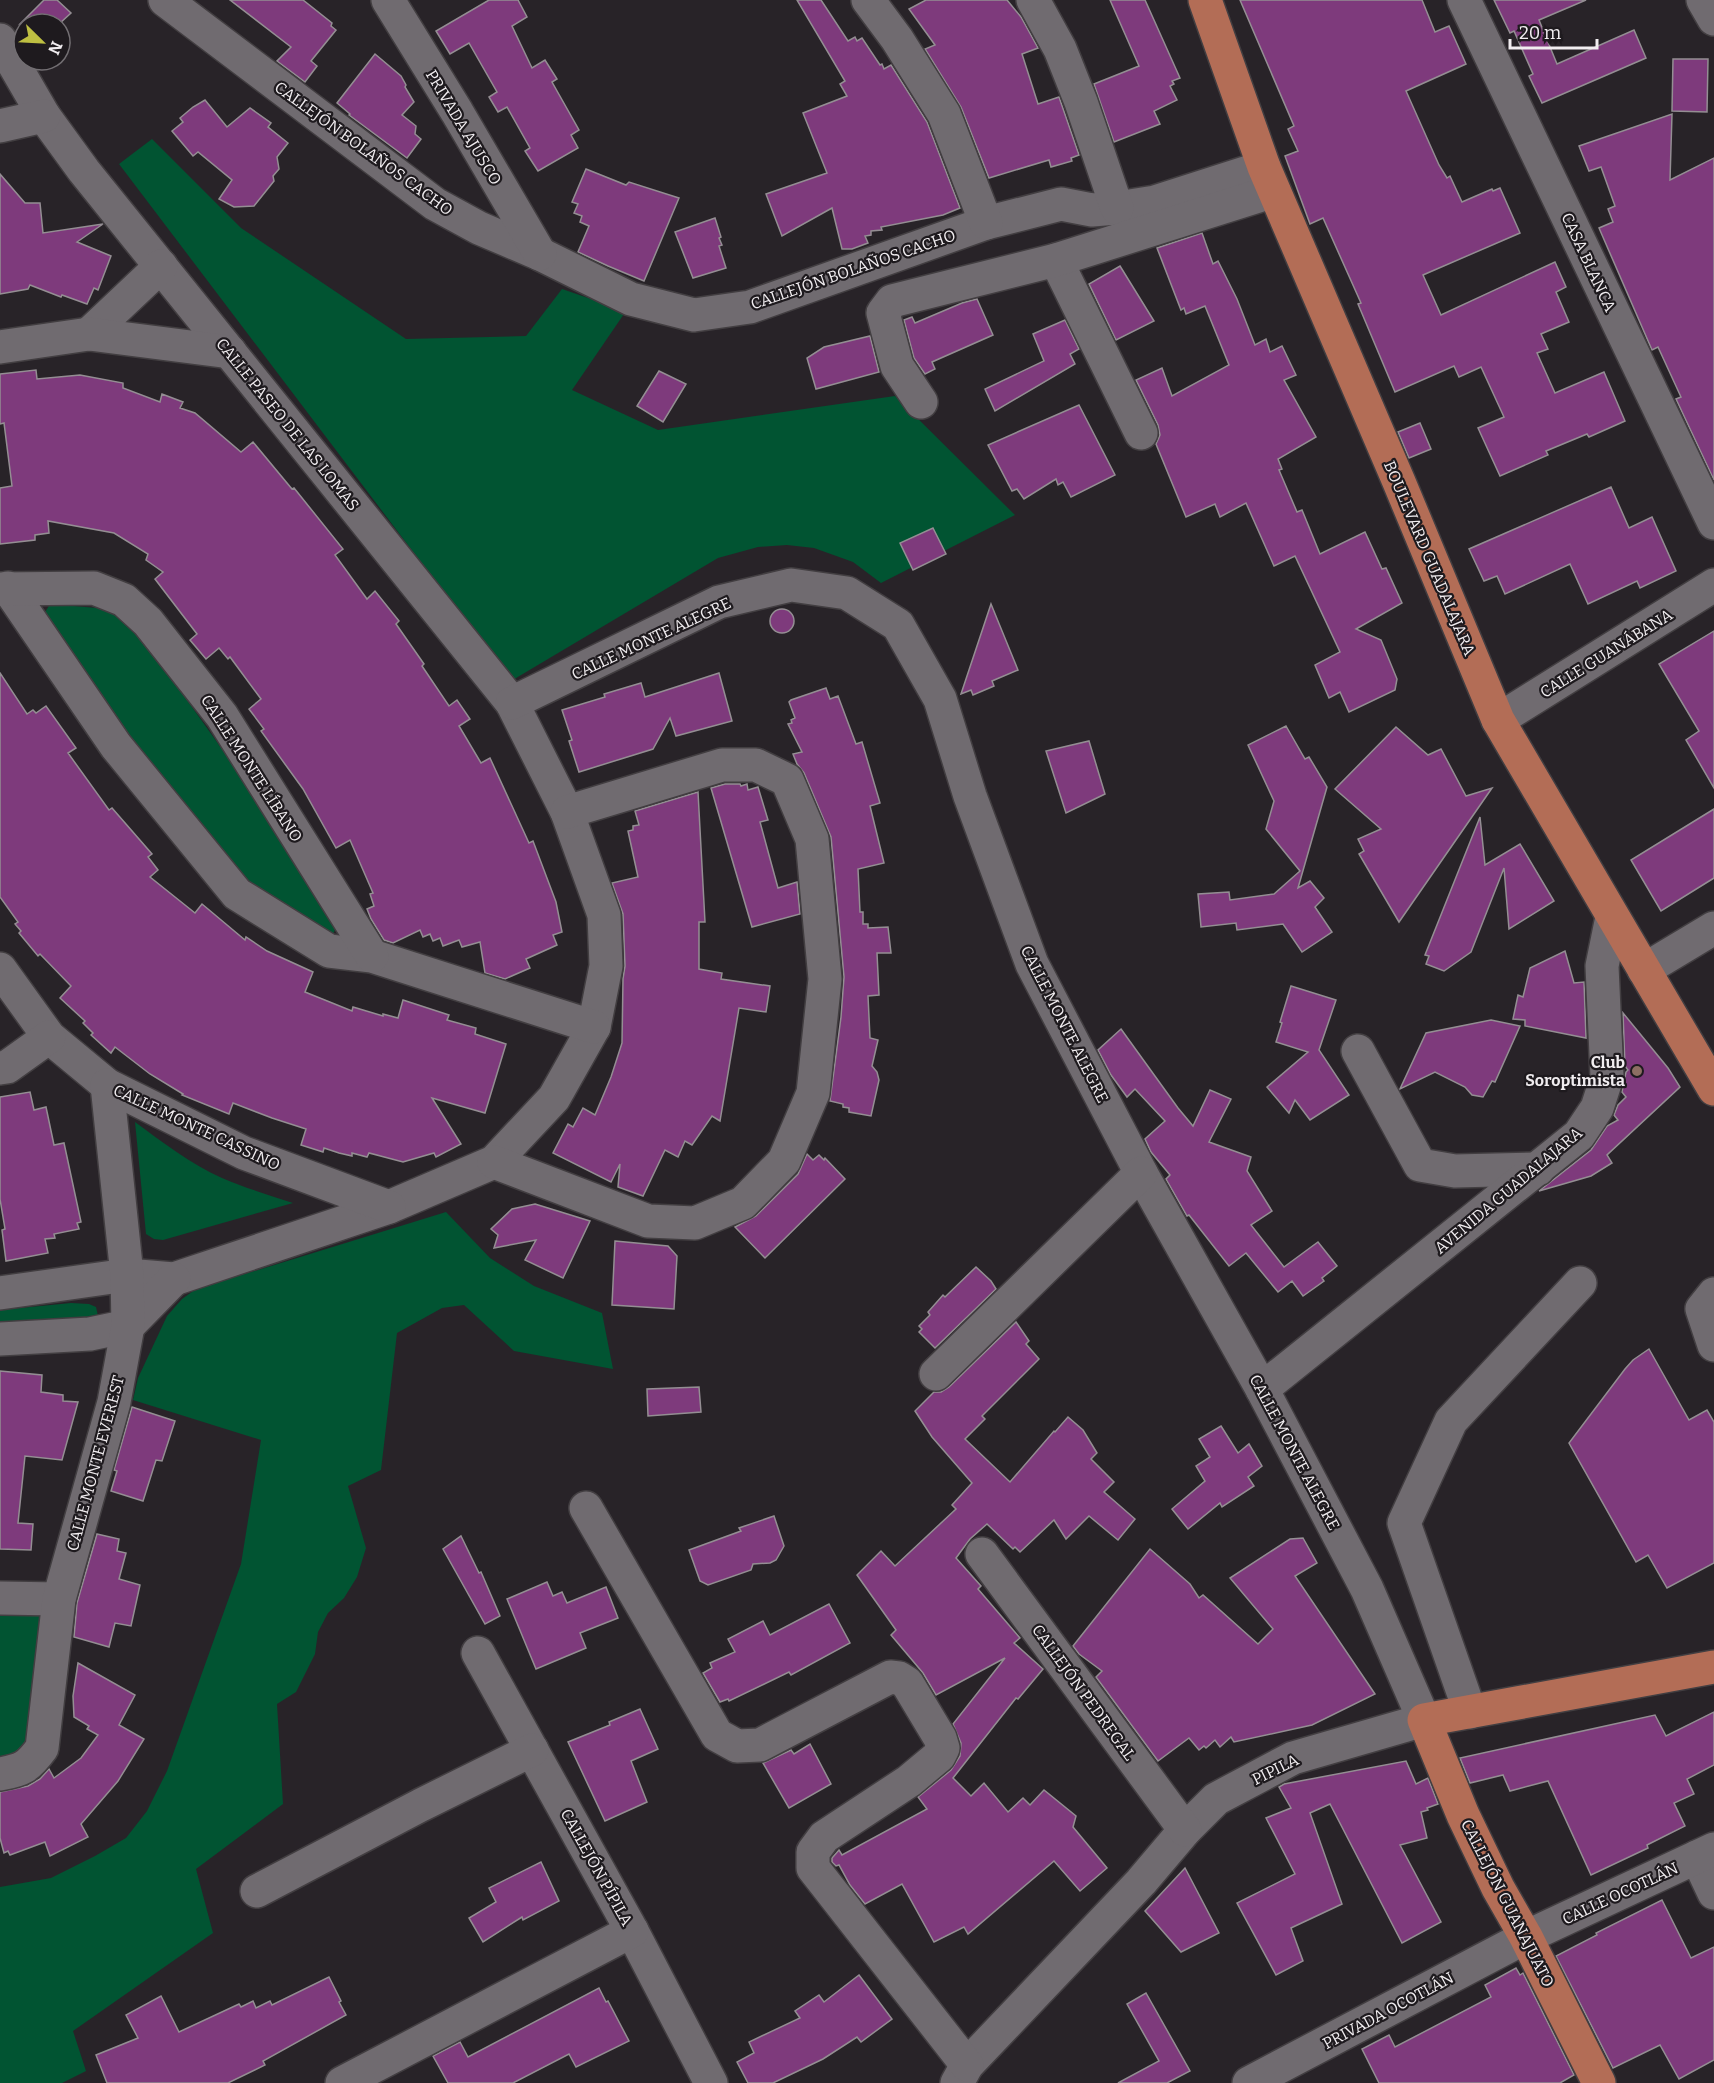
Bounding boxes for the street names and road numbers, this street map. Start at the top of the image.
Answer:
street label: PRIVADA AJUSCO [422,66,505,188]
street label: CALLEJÓN BOLAÑOS CACHO [271,77,457,219]
street label: CASA BLANCA [1557,210,1620,315]
street label: CALLEJÓN BOLAÑOS CACHO [748,224,958,314]
street label: CALLE PASEO DE LAS LOMAS [212,334,363,514]
street label: BOULEVARD GUADALAJARA [1380,458,1480,659]
street label: CALLE MONTE ALEGRE [569,593,734,684]
street label: CALLE GUANÁBANA [1536,604,1676,702]
street label: CALLE MONTE LÍBANO [197,691,307,845]
street label: CALLE MONTE ALEGRE [1017,943,1112,1106]
street label: CALLE MONTE CASSINO [110,1080,283,1175]
street label: AVENIDA GUADALAJARA [1431,1123,1586,1258]
street label: CALLE MONTE ALEGRE [1245,1371,1344,1533]
street label: CALLE MONTE EVEREST [63,1373,128,1553]
street label: CALLEJÓN PEDREGAL [1028,1620,1140,1764]
street label: PIPILA [1249,1750,1302,1789]
street label: CALLEJÓN PÍPILA [557,1805,638,1930]
street label: CALLEJÓN GUANAJUATO [1457,1816,1559,1990]
street label: CALLE OCOTLÁN [1559,1857,1682,1929]
street label: PRIVADA OCOTLÁN [1319,1967,1457,2053]

